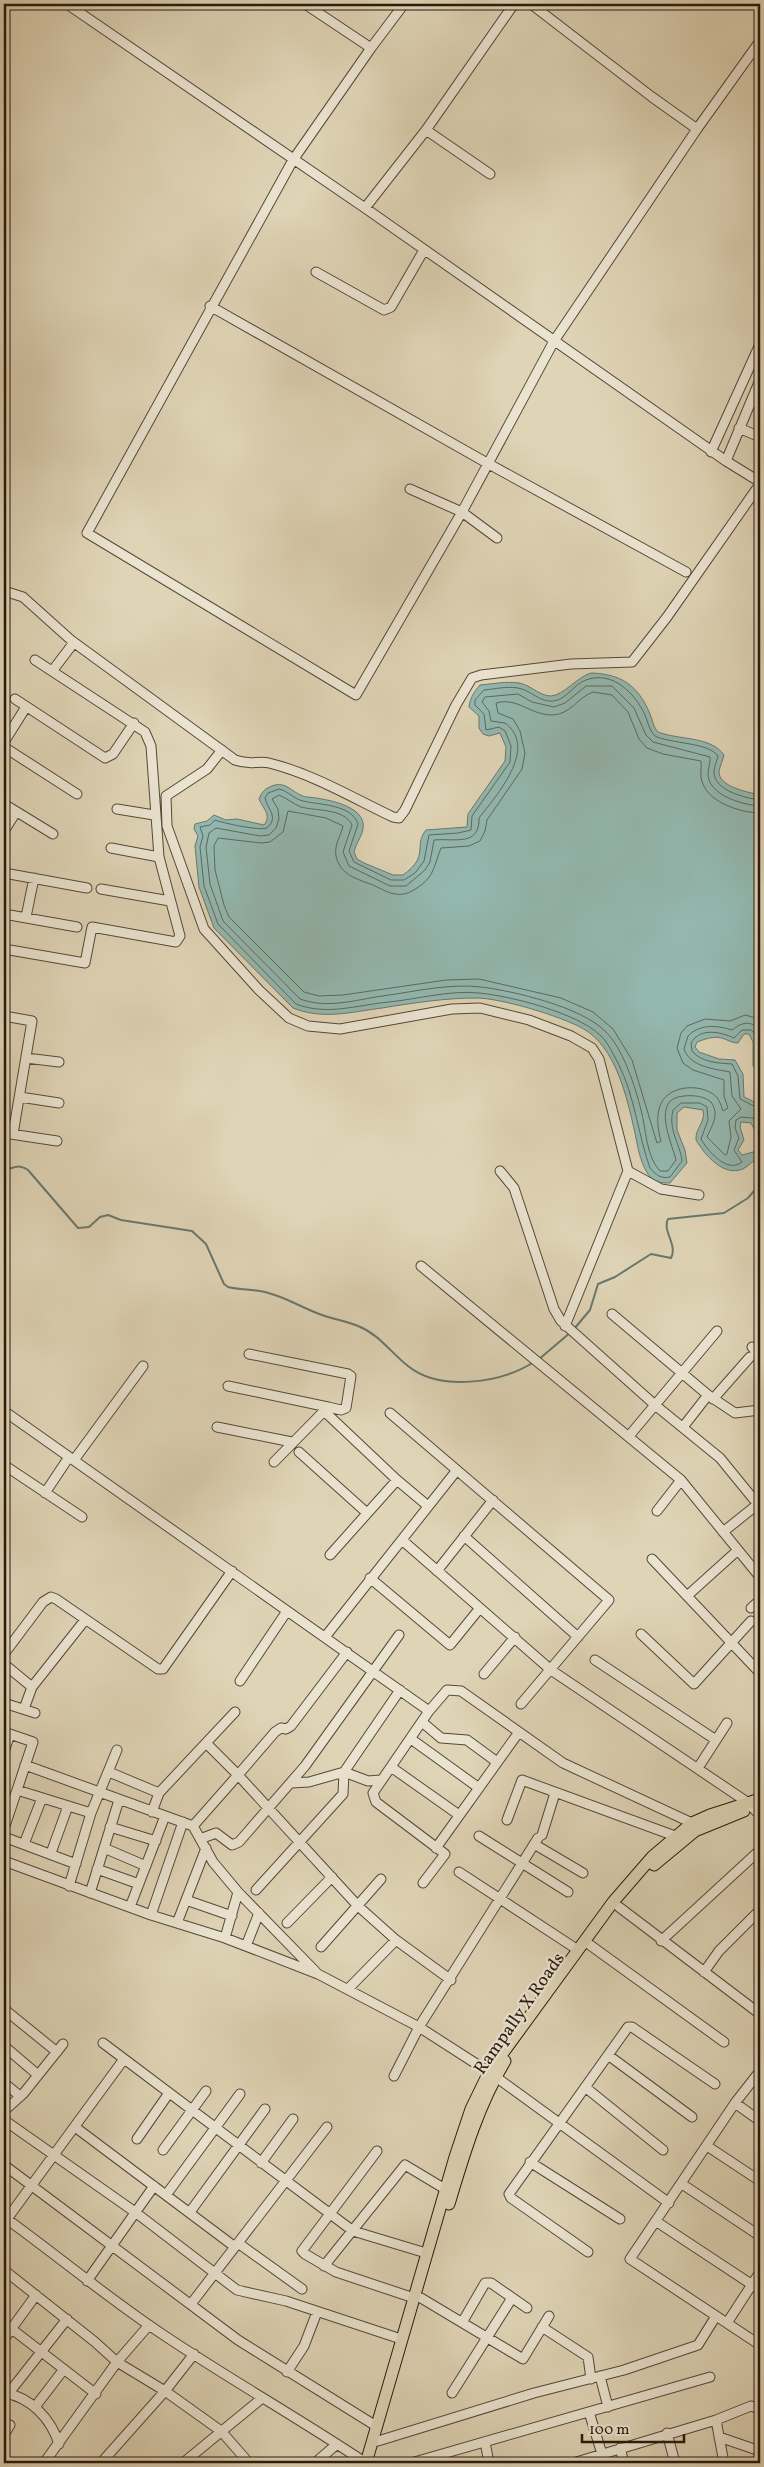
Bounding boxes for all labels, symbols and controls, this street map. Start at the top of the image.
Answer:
street label: Rampally X Roads [468,1948,572,2080]
scale bar [582,2412,684,2444]
text: 100 m [589,2420,629,2441]

